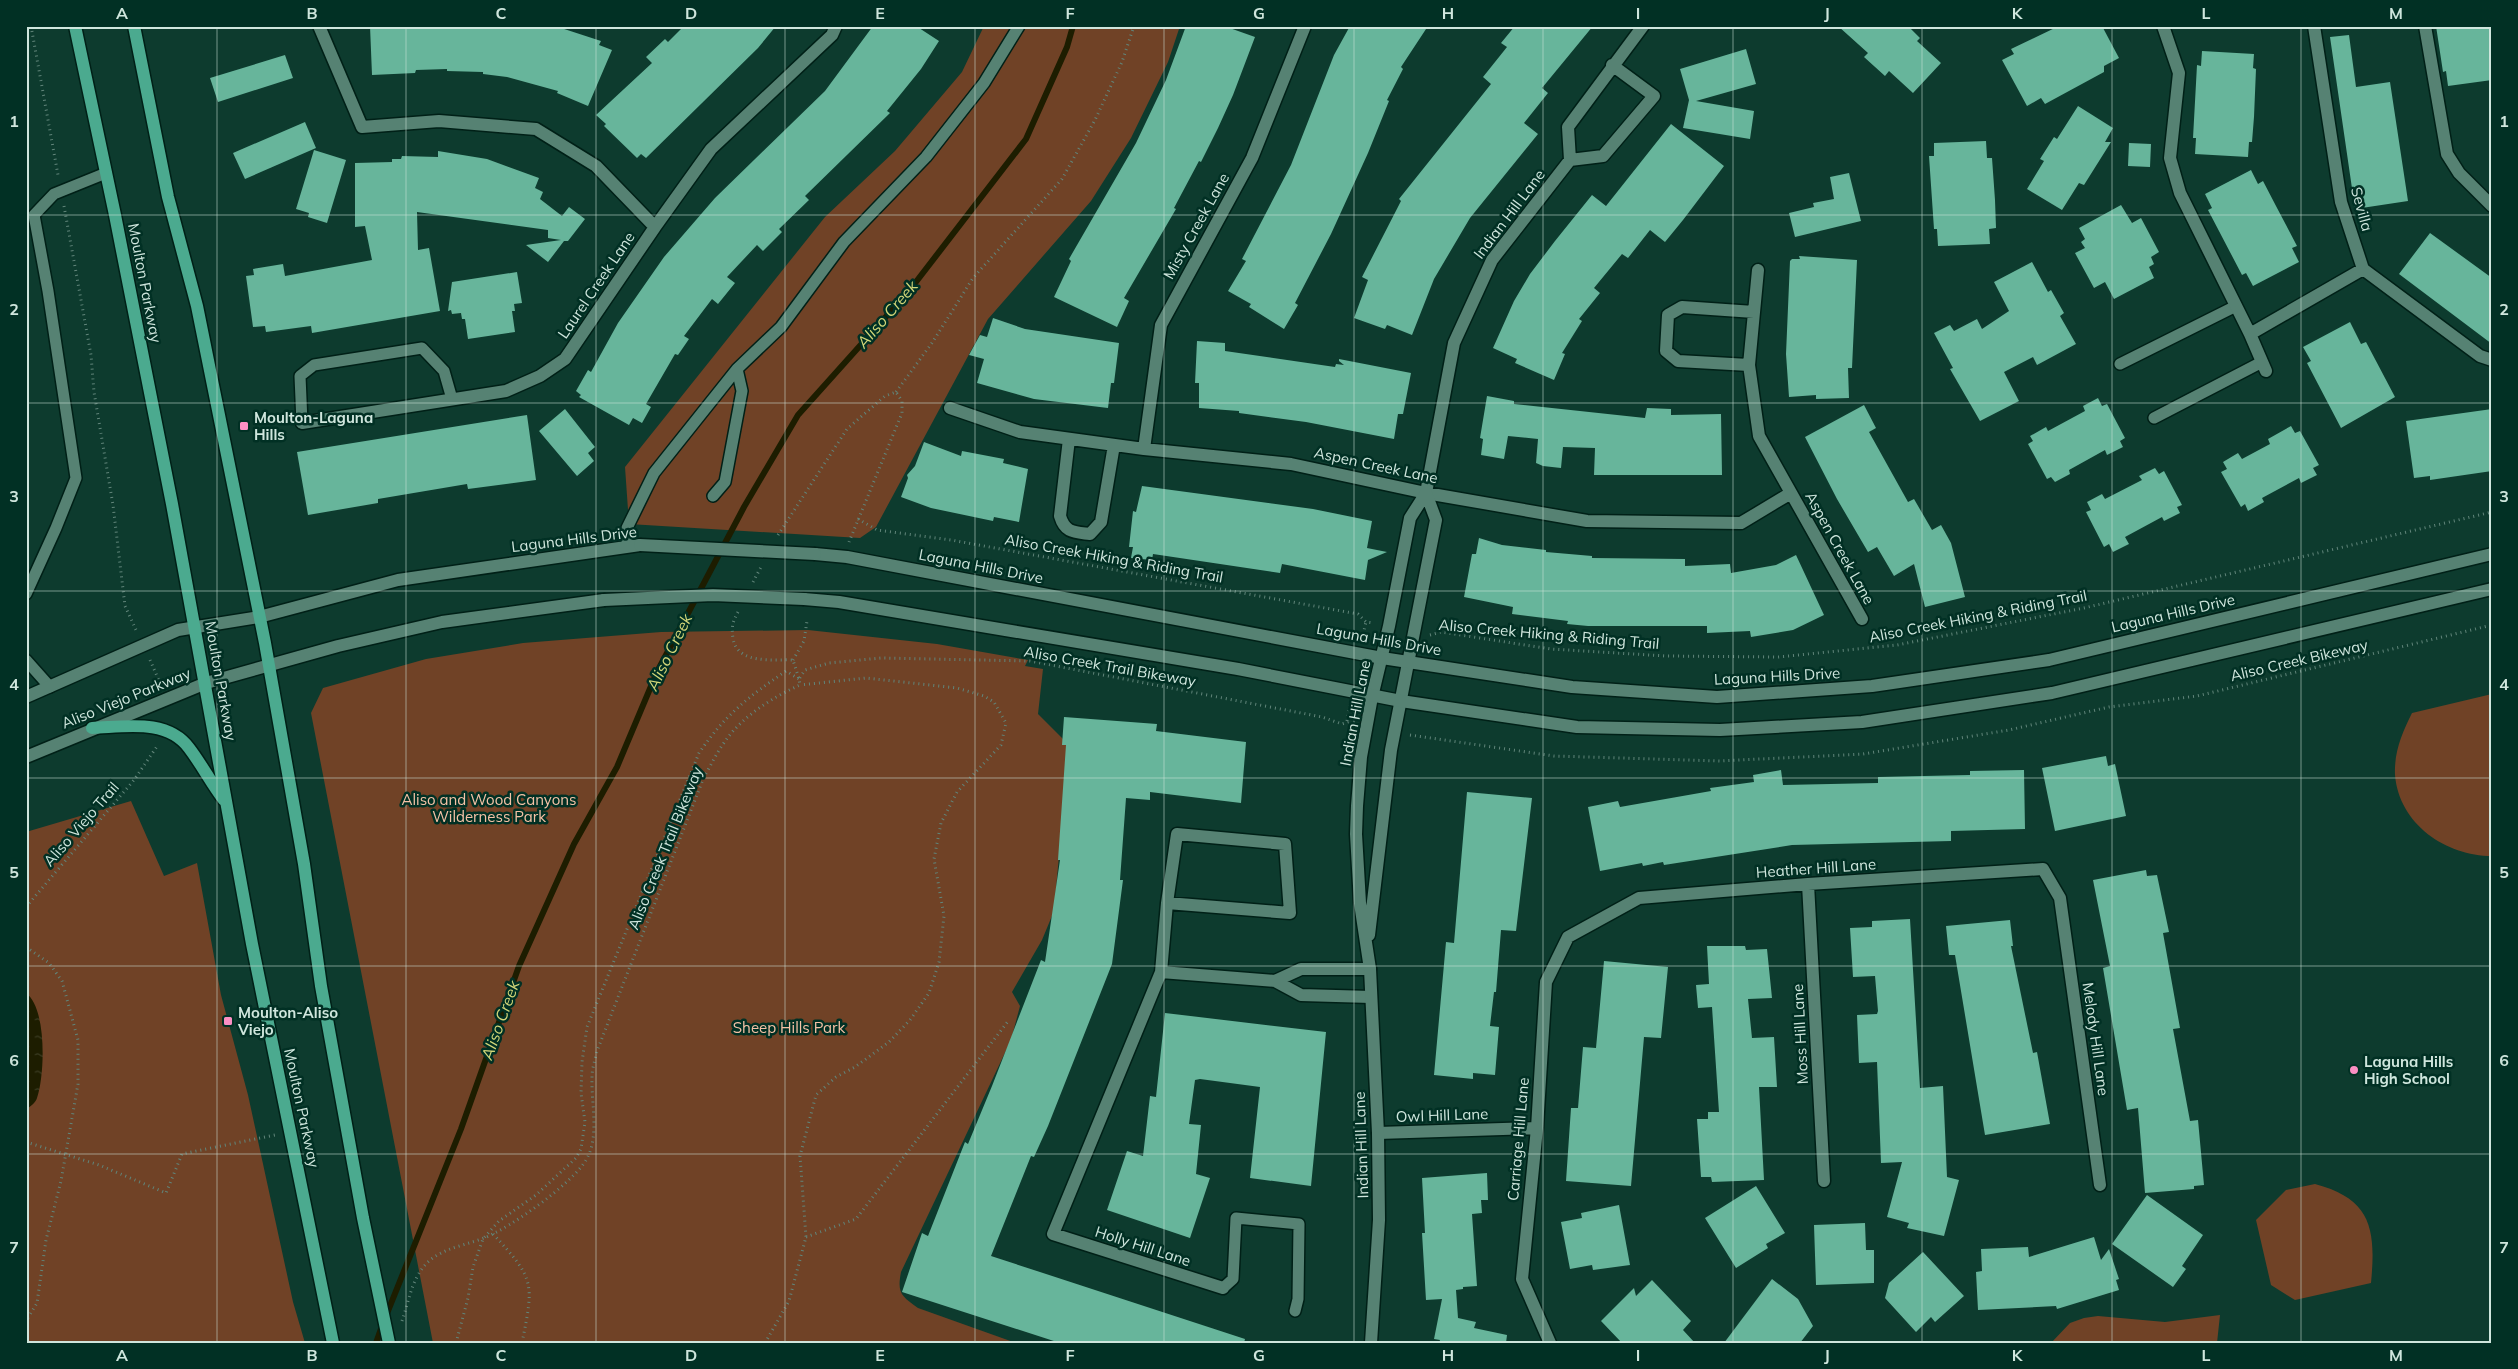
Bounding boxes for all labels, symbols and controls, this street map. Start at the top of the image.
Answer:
text: A [116,3,128,23]
text: B [306,3,318,23]
text: C [496,3,507,23]
text: D [685,3,697,23]
text: E [875,3,885,23]
text: F [1065,3,1075,23]
text: G [1253,3,1265,23]
text: H [1442,3,1454,23]
text: I [1636,3,1640,23]
text: J [1824,3,1830,23]
text: K [2012,3,2024,23]
text: L [2202,3,2211,23]
text: M [2389,3,2403,23]
text: 1 [9,111,19,131]
text: 1 [2499,111,2509,131]
street label: Indian Hill Lane [1469,165,1549,263]
street label: Misty Creek Lane [1159,169,1233,283]
street label: Sevilla [2347,185,2377,233]
street label: Moulton Parkway [124,222,166,344]
street label: Laurel Creek Lane [553,228,639,342]
water label: Aliso Creek [852,276,922,353]
text: 2 [9,299,19,319]
text: 2 [2499,299,2509,319]
place label: Moulton-Laguna Hills [254,408,373,444]
marker: Moulton-Laguna Hills [238,420,250,432]
street label: Aspen Creek Lane [1312,443,1440,487]
text: 3 [9,486,19,506]
text: 3 [2499,486,2509,506]
street label: Aspen Creek Lane [1801,488,1879,608]
street label: Laguna Hills Drive [510,522,638,556]
street label: Aliso Creek Hiking & Riding Trail [1003,529,1225,587]
street label: Laguna Hills Drive [917,545,1045,587]
street label: Aliso Creek Hiking & Riding Trail [1868,586,2088,646]
street label: Laguna Hills Drive [2109,590,2237,636]
water label: Aliso Creek [641,610,696,695]
street label: Aliso Creek Hiking & Riding Trail [1438,615,1660,653]
street label: Laguna Hills Drive [1315,619,1443,659]
street label: Moulton Parkway [201,620,241,742]
street label: Aliso Creek Bikeway [2228,635,2370,685]
street label: Aliso Creek Trail Bikeway [1023,642,1197,690]
street label: Indian Hill Lane [1335,659,1375,767]
street label: Aliso Viejo Parkway [59,663,193,733]
street label: Laguna Hills Drive [1713,663,1841,689]
text: 4 [9,674,19,694]
text: 4 [2499,674,2509,694]
street label: Aliso Creek Trail Bikeway [624,764,706,932]
street label: Aliso Viejo Trail [39,778,123,870]
park label: Aliso and Wood Canyons Wilderness Park [401,790,577,826]
street label: Heather Hill Lane [1755,854,1877,882]
text: 5 [9,862,19,882]
text: 5 [2499,862,2509,882]
water label: Aliso Creek [476,977,524,1063]
street label: Melody Hill Lane [2079,981,2113,1097]
street label: Moss Hill Lane [1788,983,1812,1085]
place label: Moulton-Aliso Viejo [237,1003,338,1039]
marker: Moulton-Aliso Viejo [222,1015,234,1027]
park label: Sheep Hills Park [733,1018,846,1037]
street label: Moulton Parkway [280,1047,324,1169]
text: 6 [9,1050,19,1070]
text: 6 [2499,1050,2509,1070]
place label: Laguna Hills High School [2364,1052,2453,1088]
marker: Laguna Hills High School [2348,1064,2360,1076]
street label: Carriage Hill Lane [1503,1076,1533,1202]
street label: Indian Hill Lane [1350,1091,1372,1199]
street label: Owl Hill Lane [1396,1104,1488,1126]
street label: Holly Hill Lane [1093,1222,1193,1270]
text: 7 [9,1237,19,1257]
text: 7 [2499,1237,2509,1257]
text: A [116,1345,128,1365]
text: B [306,1345,318,1365]
text: C [496,1345,507,1365]
text: D [685,1345,697,1365]
text: E [875,1345,885,1365]
text: F [1065,1345,1075,1365]
text: G [1253,1345,1265,1365]
text: H [1442,1345,1454,1365]
text: I [1636,1345,1640,1365]
text: J [1824,1345,1830,1365]
text: K [2012,1345,2024,1365]
text: L [2202,1345,2211,1365]
text: M [2389,1345,2403,1365]

